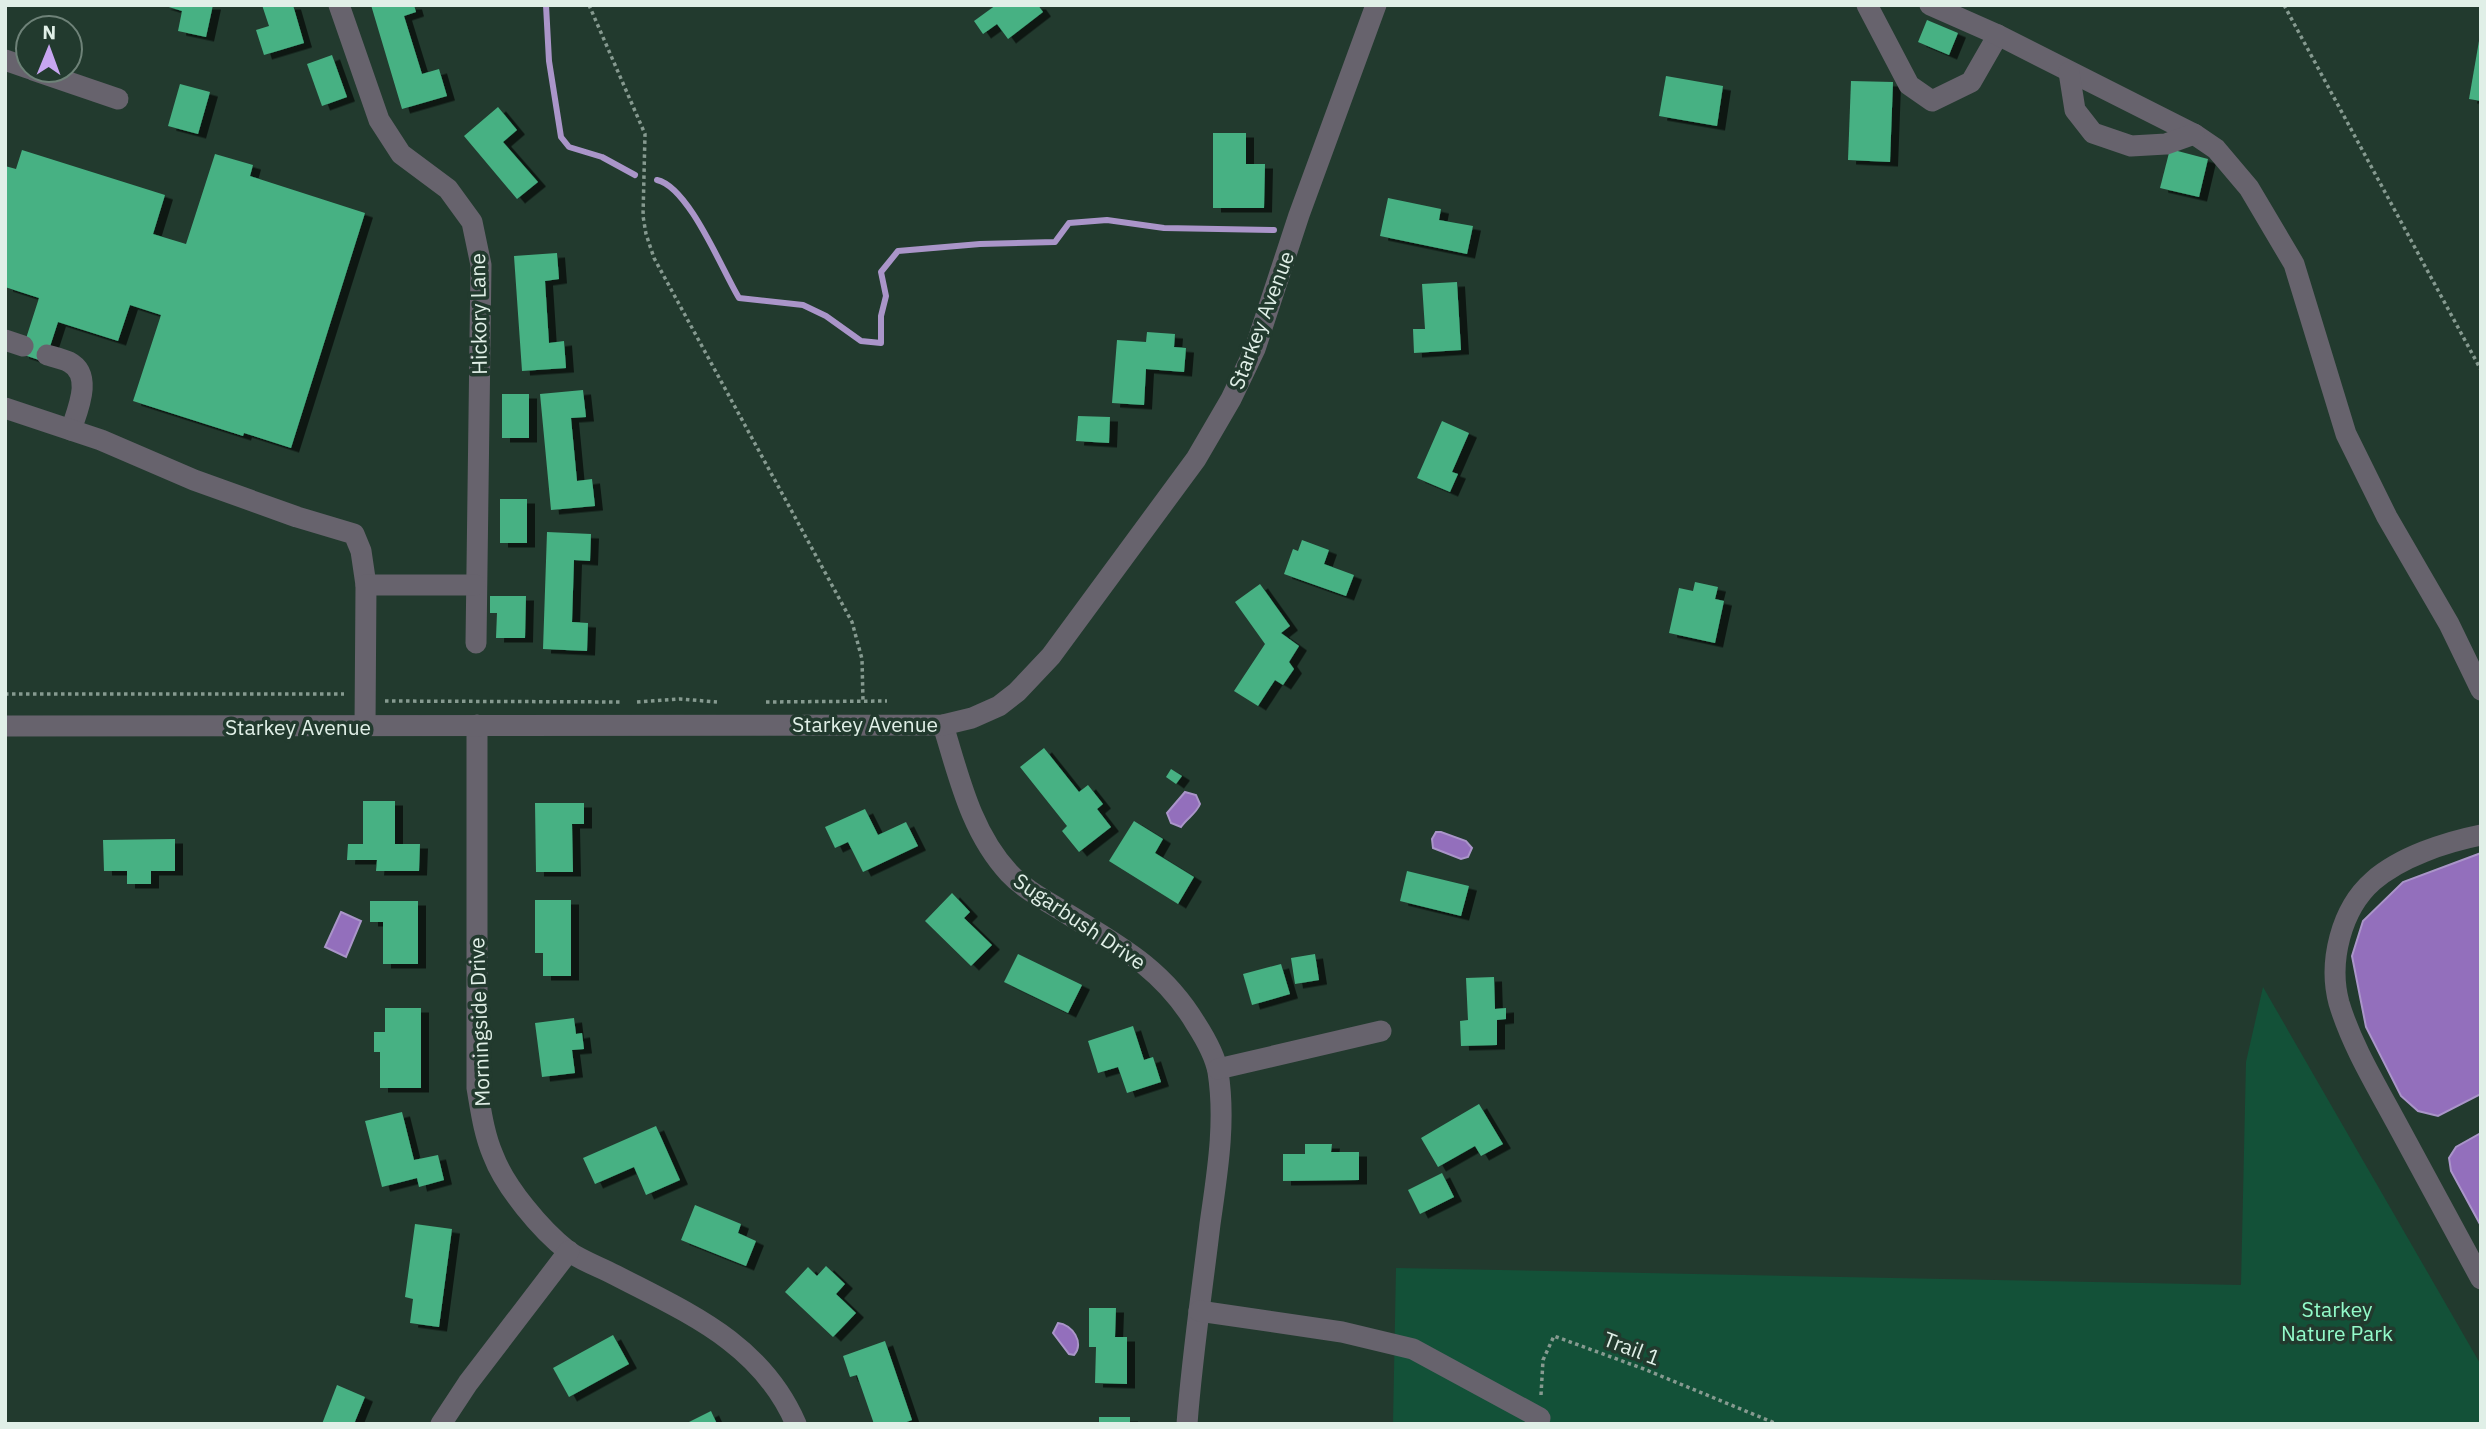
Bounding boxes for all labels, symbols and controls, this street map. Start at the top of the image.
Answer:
north arrow [14,14,84,84]
text: N [42,20,56,44]
street label: Starkey Avenue [1222,247,1300,393]
street label: Hickory Lane [463,253,493,375]
street label: Starkey Avenue [792,710,938,738]
street label: Starkey Avenue [225,713,371,741]
street label: Sugarbush Drive [1008,866,1152,976]
street label: Morningside Drive [462,937,496,1107]
park label: Starkey Nature Park [2281,1295,2393,1347]
street label: Trail 1 [1600,1324,1664,1372]

